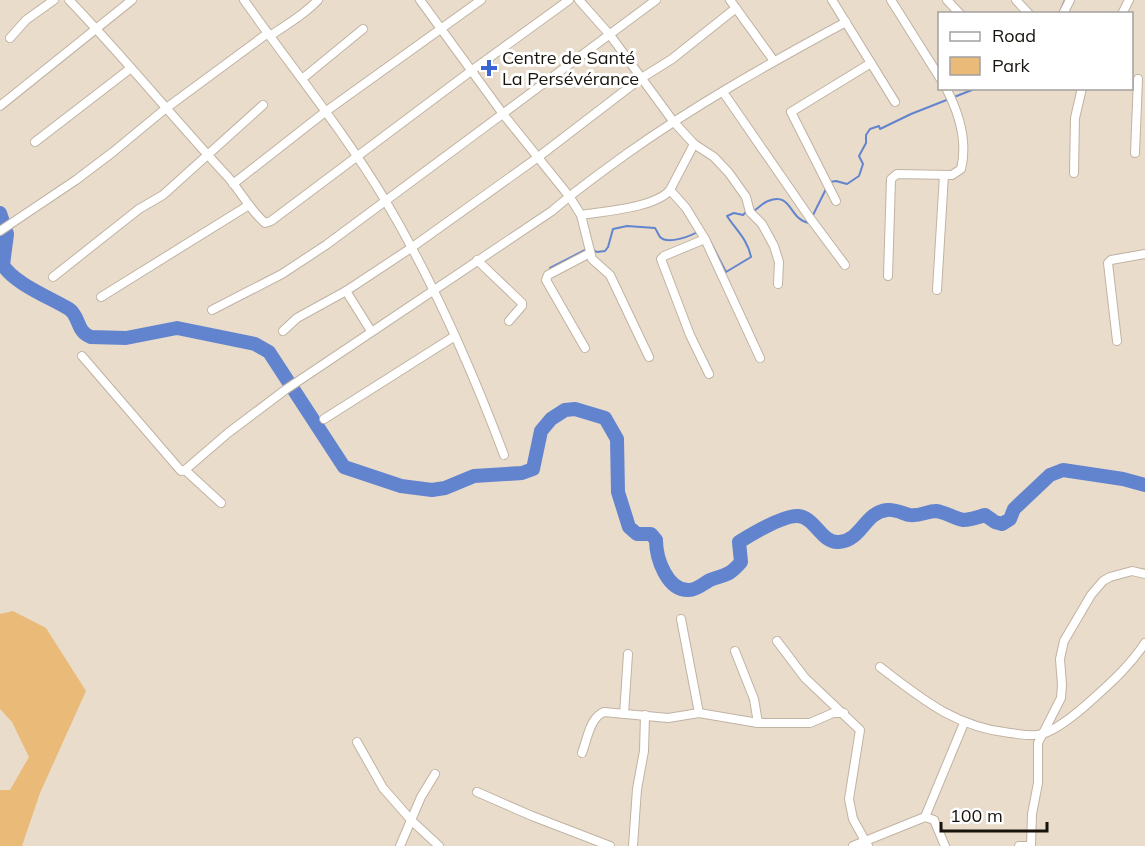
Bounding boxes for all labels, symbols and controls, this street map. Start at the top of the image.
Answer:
legend [938,12,1133,90]
text: Road [992,24,1036,47]
place label: Centre de Santé La Persévérance [502,46,639,90]
text: Park [992,54,1031,77]
marker: Centre de Santé La Persévérance [480,59,498,77]
scale bar [941,795,1048,833]
text: 100 m [950,804,1003,827]

